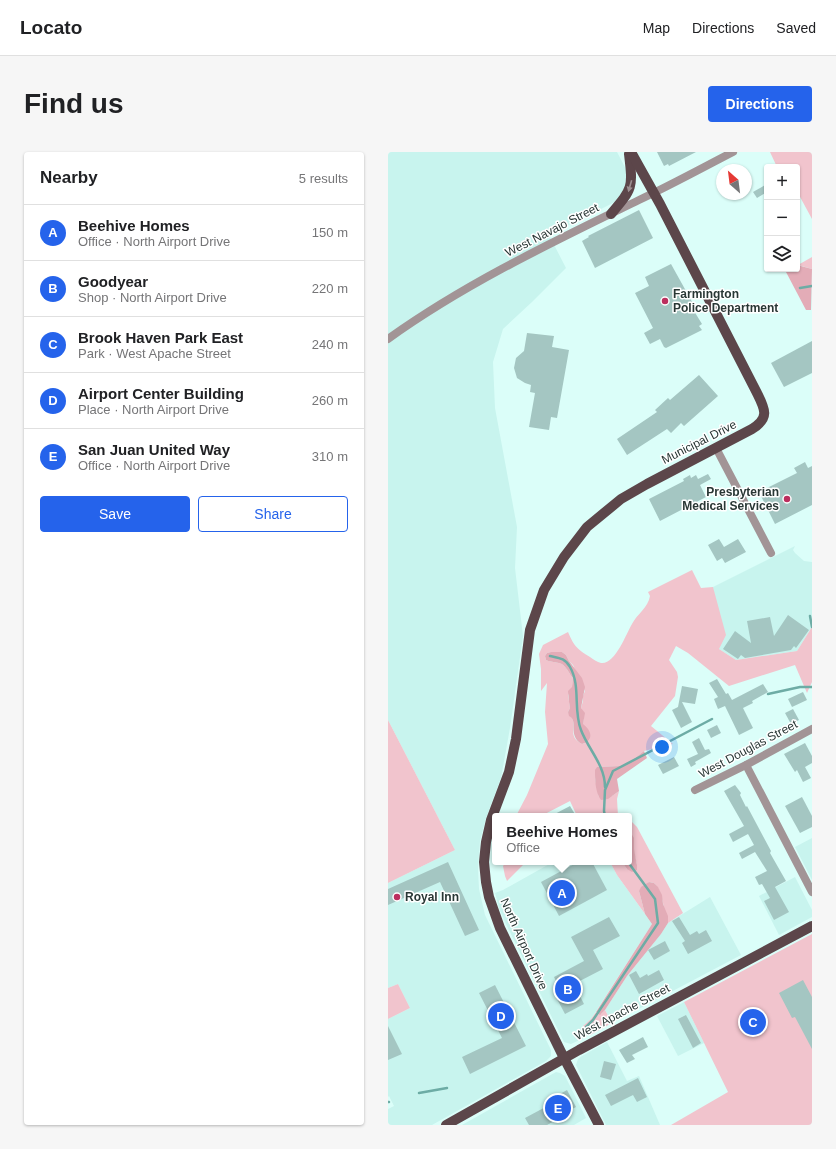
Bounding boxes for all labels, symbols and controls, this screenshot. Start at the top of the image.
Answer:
text: Locato [20,17,82,38]
text: Map [643,20,670,36]
text: Directions [692,20,754,36]
text: Saved [776,20,816,36]
button: Directions [708,86,812,122]
text: Find us [24,88,124,119]
north arrow [716,164,752,200]
map controls [764,164,800,272]
button: + [764,164,800,200]
text: Nearby [40,168,98,187]
text: 5 results [299,171,348,186]
one-way arrow [627,180,633,192]
street label: West Navajo Street [503,200,602,260]
button: − [764,200,800,236]
text: Beehive Homes [78,217,190,234]
text: A [48,225,58,240]
text: 150 m [312,225,348,240]
text: Office · North Airport Drive [78,234,230,249]
button: layers [764,236,800,272]
text: Goodyear [78,273,148,290]
text: B [48,281,58,296]
text: 220 m [312,281,348,296]
place label: Farmington Police Department [673,287,778,315]
text: Shop · North Airport Drive [78,290,227,305]
marker: Farmington Police Department [660,296,670,306]
text: Brook Haven Park East [78,329,243,346]
text: C [48,337,58,352]
text: 240 m [312,337,348,352]
text: Park · West Apache Street [78,346,231,361]
text: Airport Center Building [78,385,244,402]
text: D [48,393,58,408]
text: 260 m [312,393,348,408]
text: Place · North Airport Drive [78,402,229,417]
street label: Municipal Drive [659,417,739,467]
text: San Juan United Way [78,441,230,458]
text: E [49,449,57,464]
text: 310 m [312,449,348,464]
text: Office · North Airport Drive [78,458,230,473]
place label: Presbyterian Medical Services [682,485,779,513]
marker: Presbyterian Medical Services [782,494,792,504]
button: Save [40,496,190,532]
button: Share [198,496,348,532]
street label: West Douglas Street [696,717,800,781]
your location [652,737,672,757]
popup [492,813,632,865]
text: Beehive Homes [506,823,618,840]
text: Office [506,840,540,855]
pin: A [549,878,575,908]
place label: Royal Inn [405,890,459,904]
marker: Royal Inn [392,892,402,902]
street label: North Airport Drive [498,896,551,992]
pin: B [555,974,581,1004]
street label: West Apache Street [572,981,673,1043]
pin: D [488,1001,514,1031]
pin: C [740,1007,766,1037]
pin: E [545,1093,571,1123]

